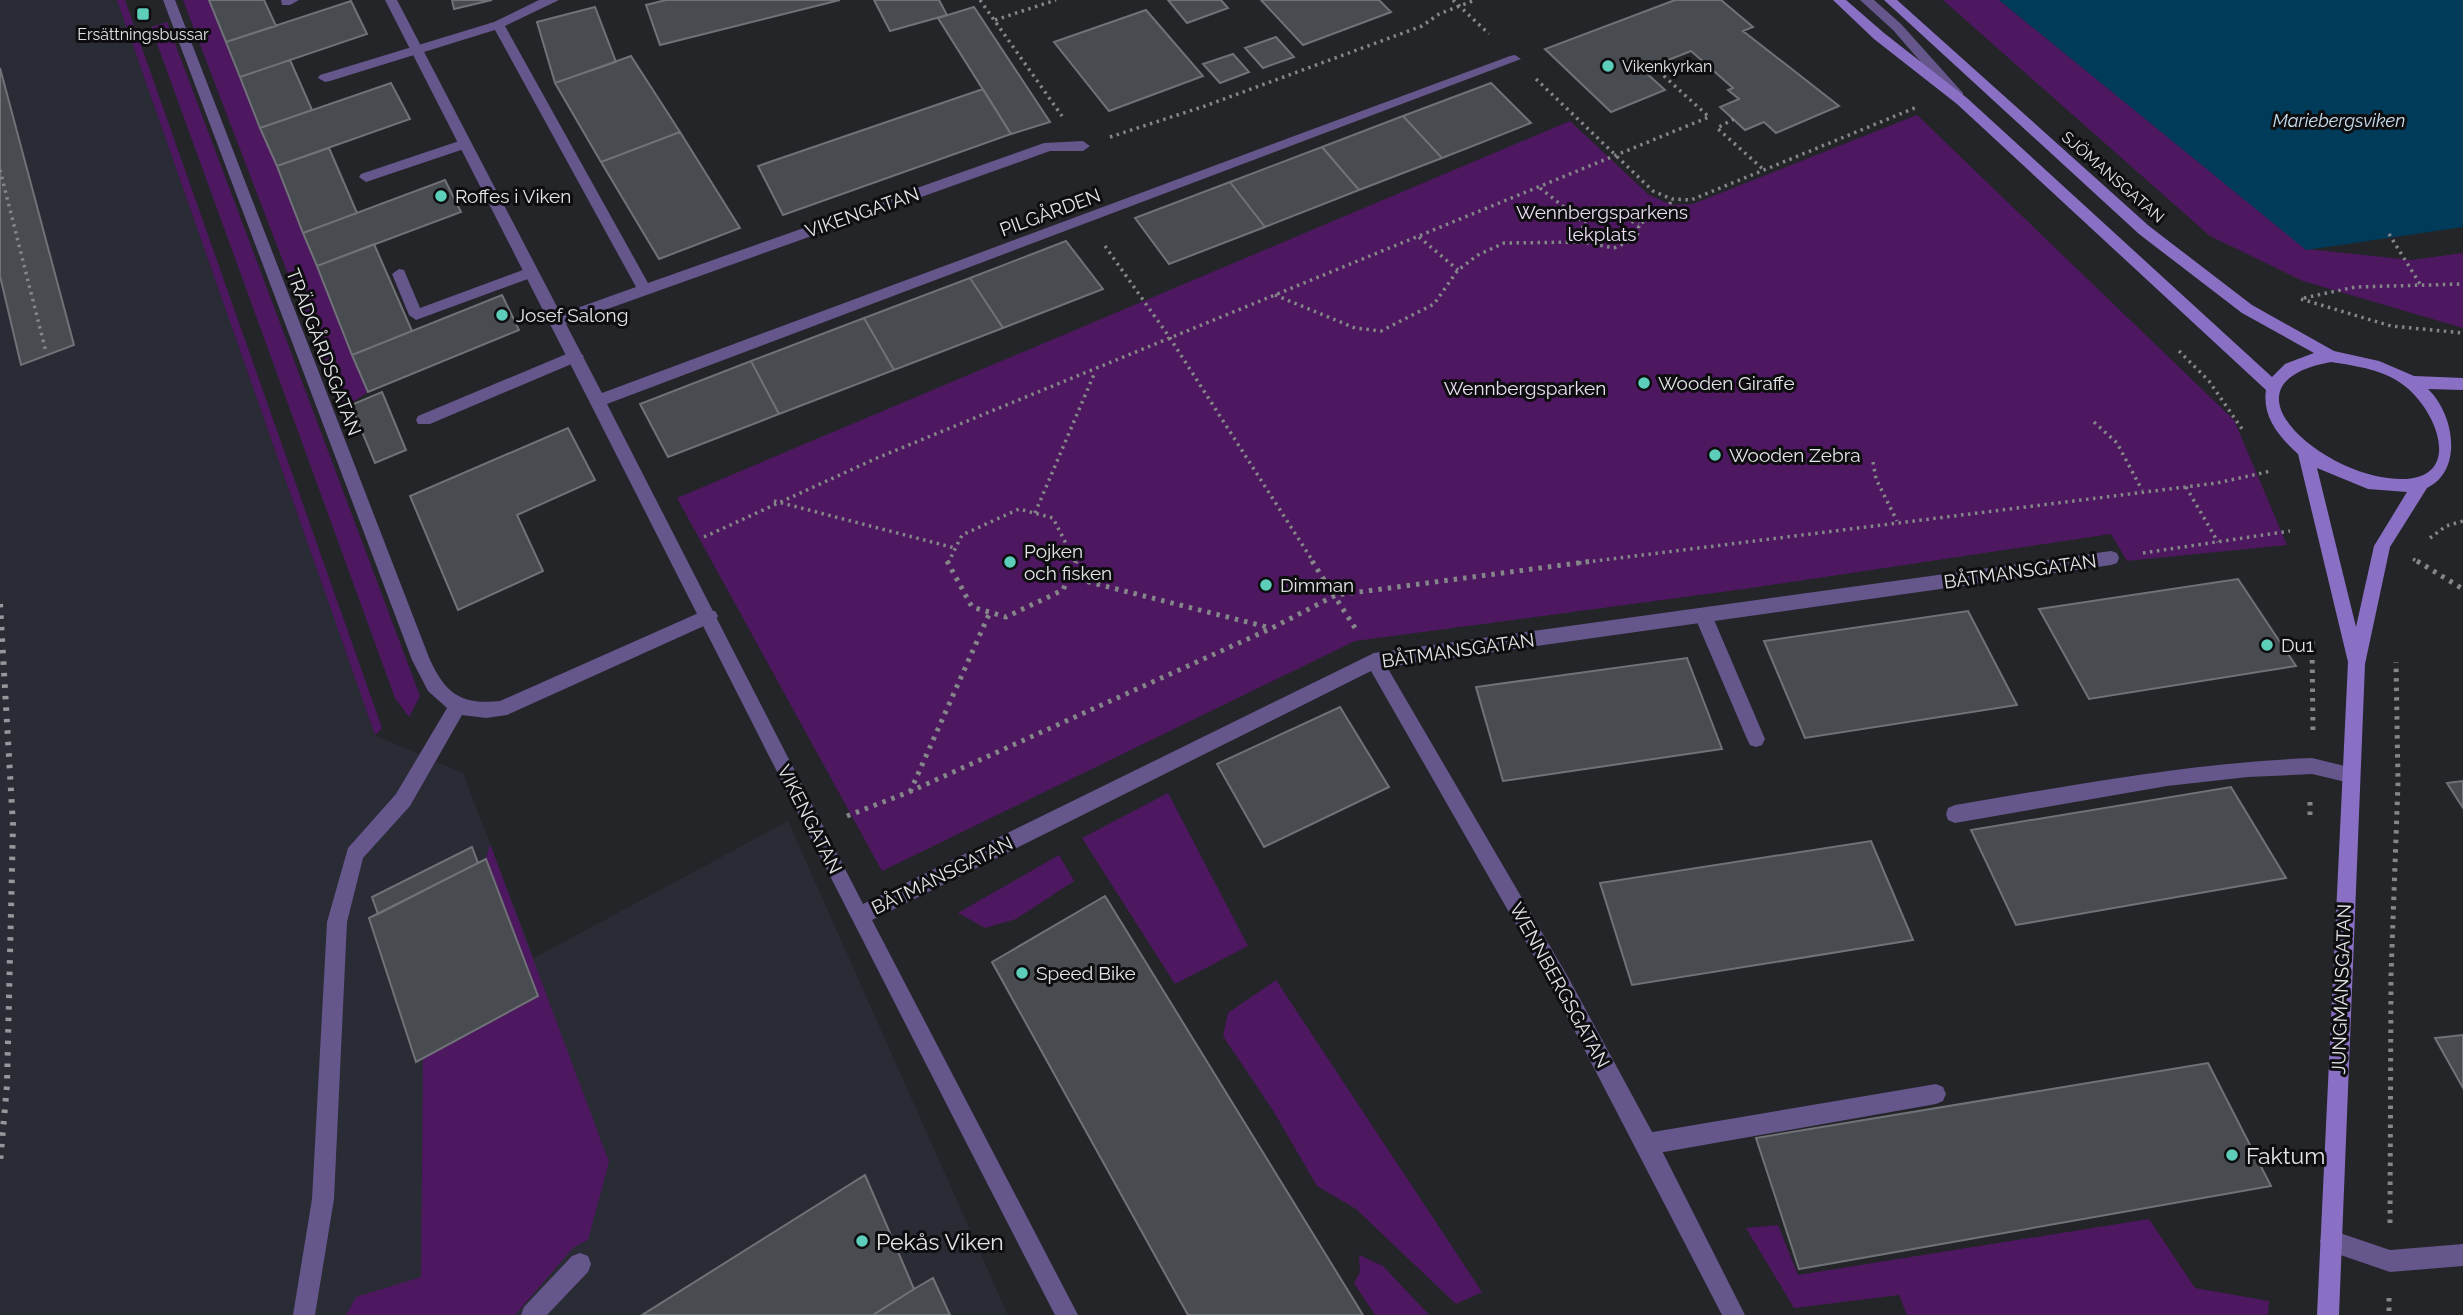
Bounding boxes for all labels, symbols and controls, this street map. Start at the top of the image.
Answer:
marker: Ersättningsbussar [135,6,151,22]
place label: Ersättningsbussar [77,25,209,44]
place label: Vikenkyrkan [1622,57,1712,76]
marker: Vikenkyrkan [1600,58,1616,74]
water label: Mariebergsviken [2273,110,2405,131]
street label: SJÖMANSGATAN [2058,127,2169,227]
street label: VIKENGATAN [802,182,922,242]
street label: PILGÅRDEN [997,184,1103,240]
place label: Roffes i Viken [455,185,571,207]
marker: Roffes i Viken [433,188,449,204]
park label: Wennbergsparkens lekplats [1516,201,1688,245]
street label: TRÄDGÅRDSGATAN [282,265,366,439]
place label: Josef Salong [516,304,628,326]
marker: Josef Salong [494,307,510,323]
place label: Wooden Giraffe [1658,372,1795,394]
marker: Wooden Giraffe [1636,375,1652,391]
park label: Wennbergsparken [1444,377,1606,399]
place label: Wooden Zebra [1729,444,1861,466]
marker: Wooden Zebra [1707,447,1723,463]
place label: Pojken och fisken [1024,540,1112,584]
street label: BÅTMANSGATAN [1942,549,2098,593]
marker: Pojken och fisken [1002,554,1018,570]
place label: Dimman [1280,574,1354,596]
marker: Dimman [1258,577,1274,593]
street label: BÅTMANSGATAN [1380,628,1536,672]
place label: Du1 [2281,634,2314,656]
marker: Du1 [2259,637,2275,653]
street label: VIKENGATAN [773,761,847,877]
street label: BÅTMANSGATAN [868,831,1016,919]
street label: WENNBERGSGATAN [1505,899,1615,1071]
street label: JUNGMANSGATAN [2327,903,2355,1075]
place label: Speed Bike [1036,962,1136,984]
marker: Speed Bike [1014,965,1030,981]
place label: Faktum [2246,1142,2325,1169]
marker: Faktum [2224,1147,2240,1163]
place label: Pekås Viken [876,1228,1004,1255]
marker: Pekås Viken [854,1233,870,1249]

